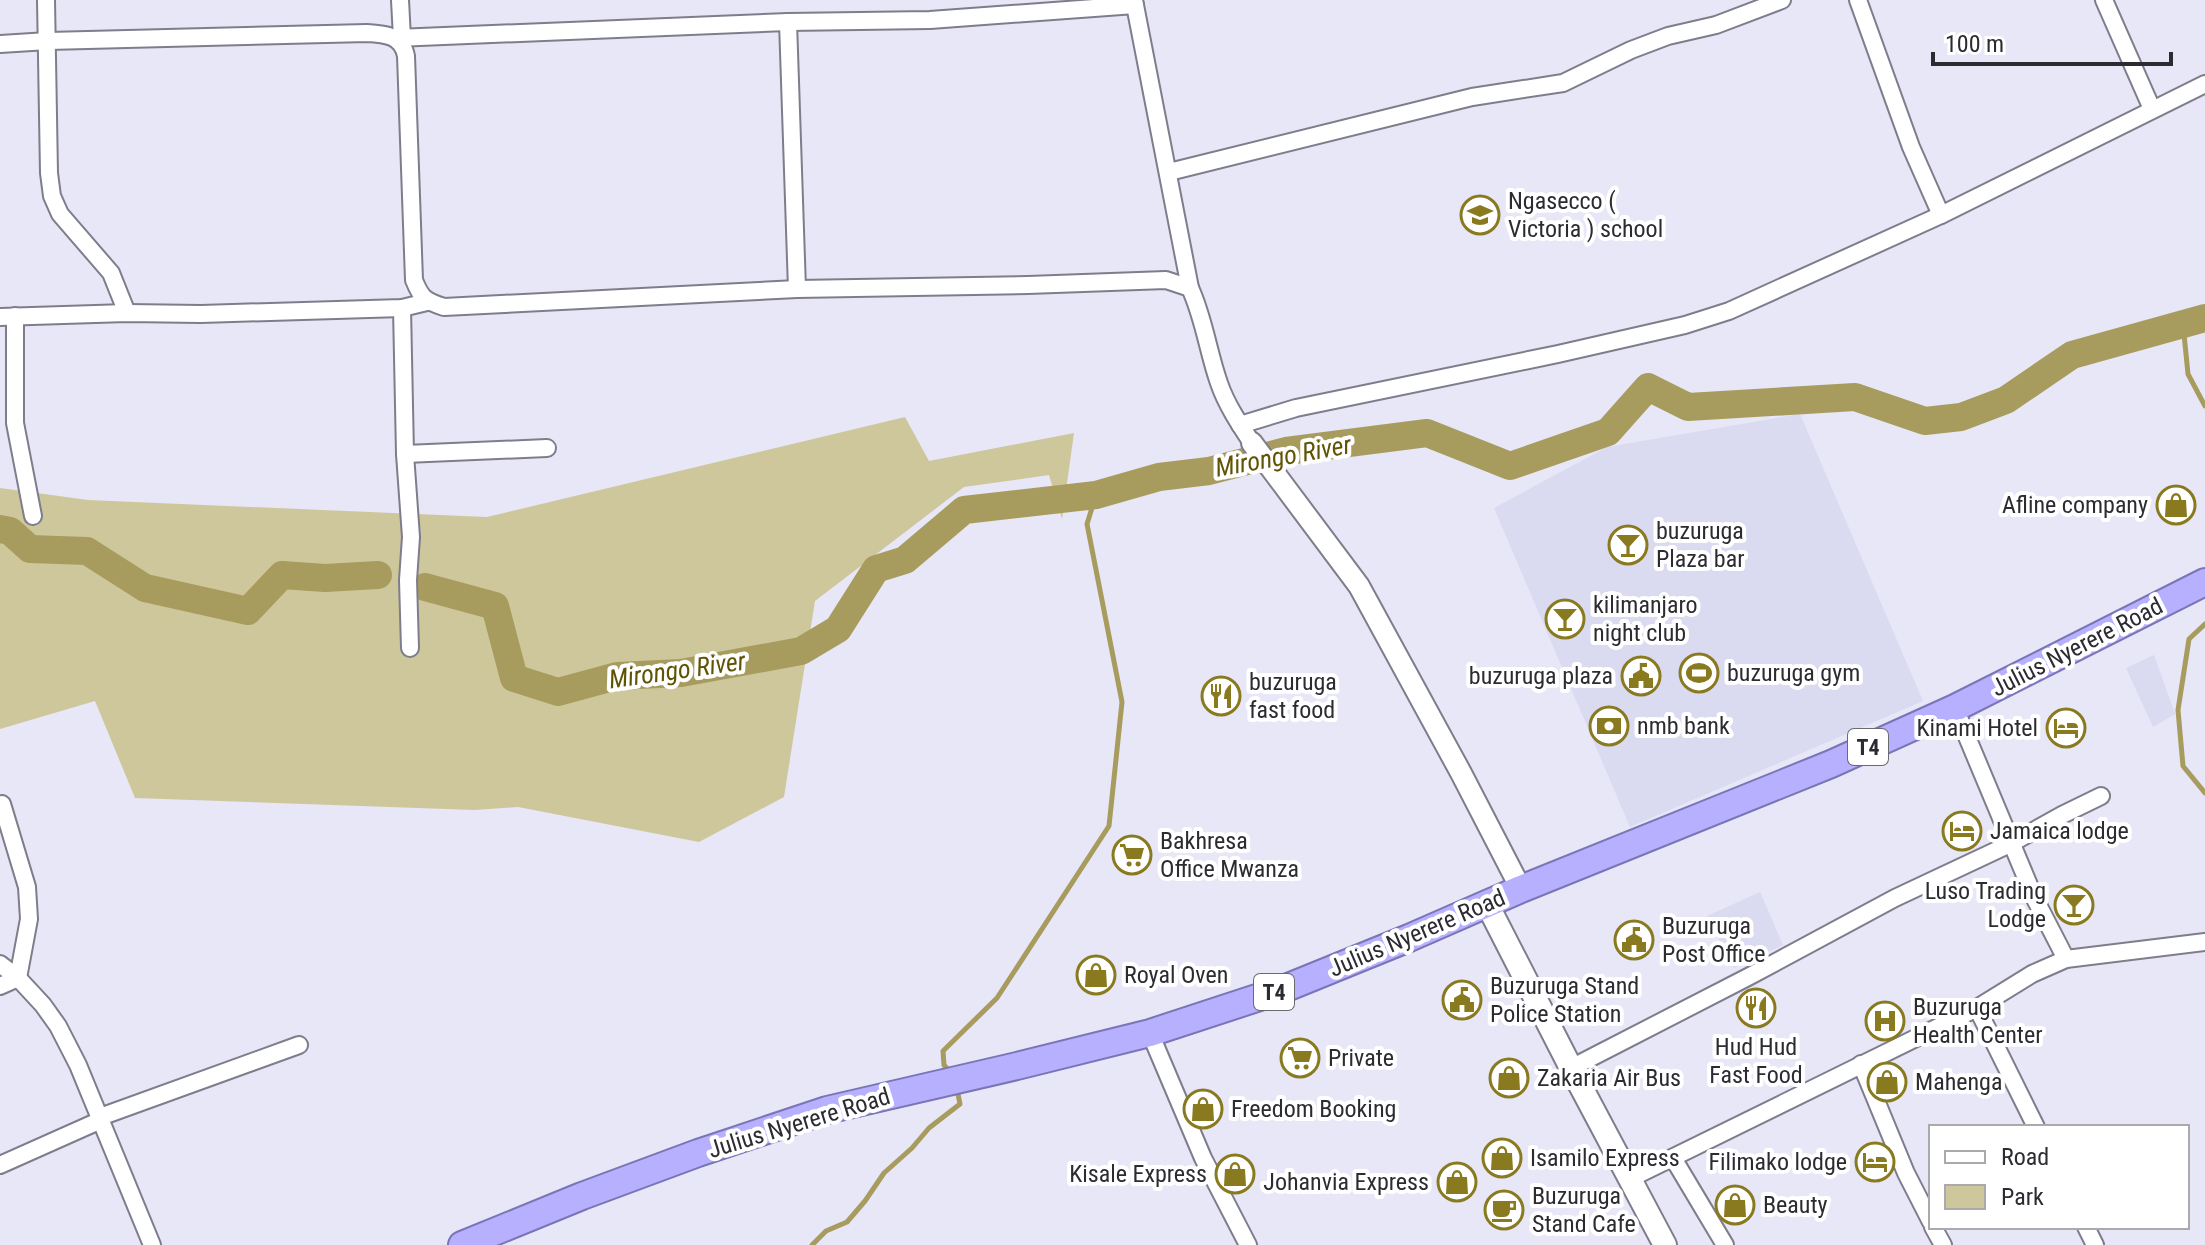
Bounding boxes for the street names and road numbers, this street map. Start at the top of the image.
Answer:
street label: Julius Nyerere Road [1987,592,2167,702]
road number: T4 [1848,729,1888,765]
street label: Julius Nyerere Road [1325,883,1509,983]
road number: T4 [1254,974,1294,1010]
street label: Julius Nyerere Road [705,1082,893,1164]

